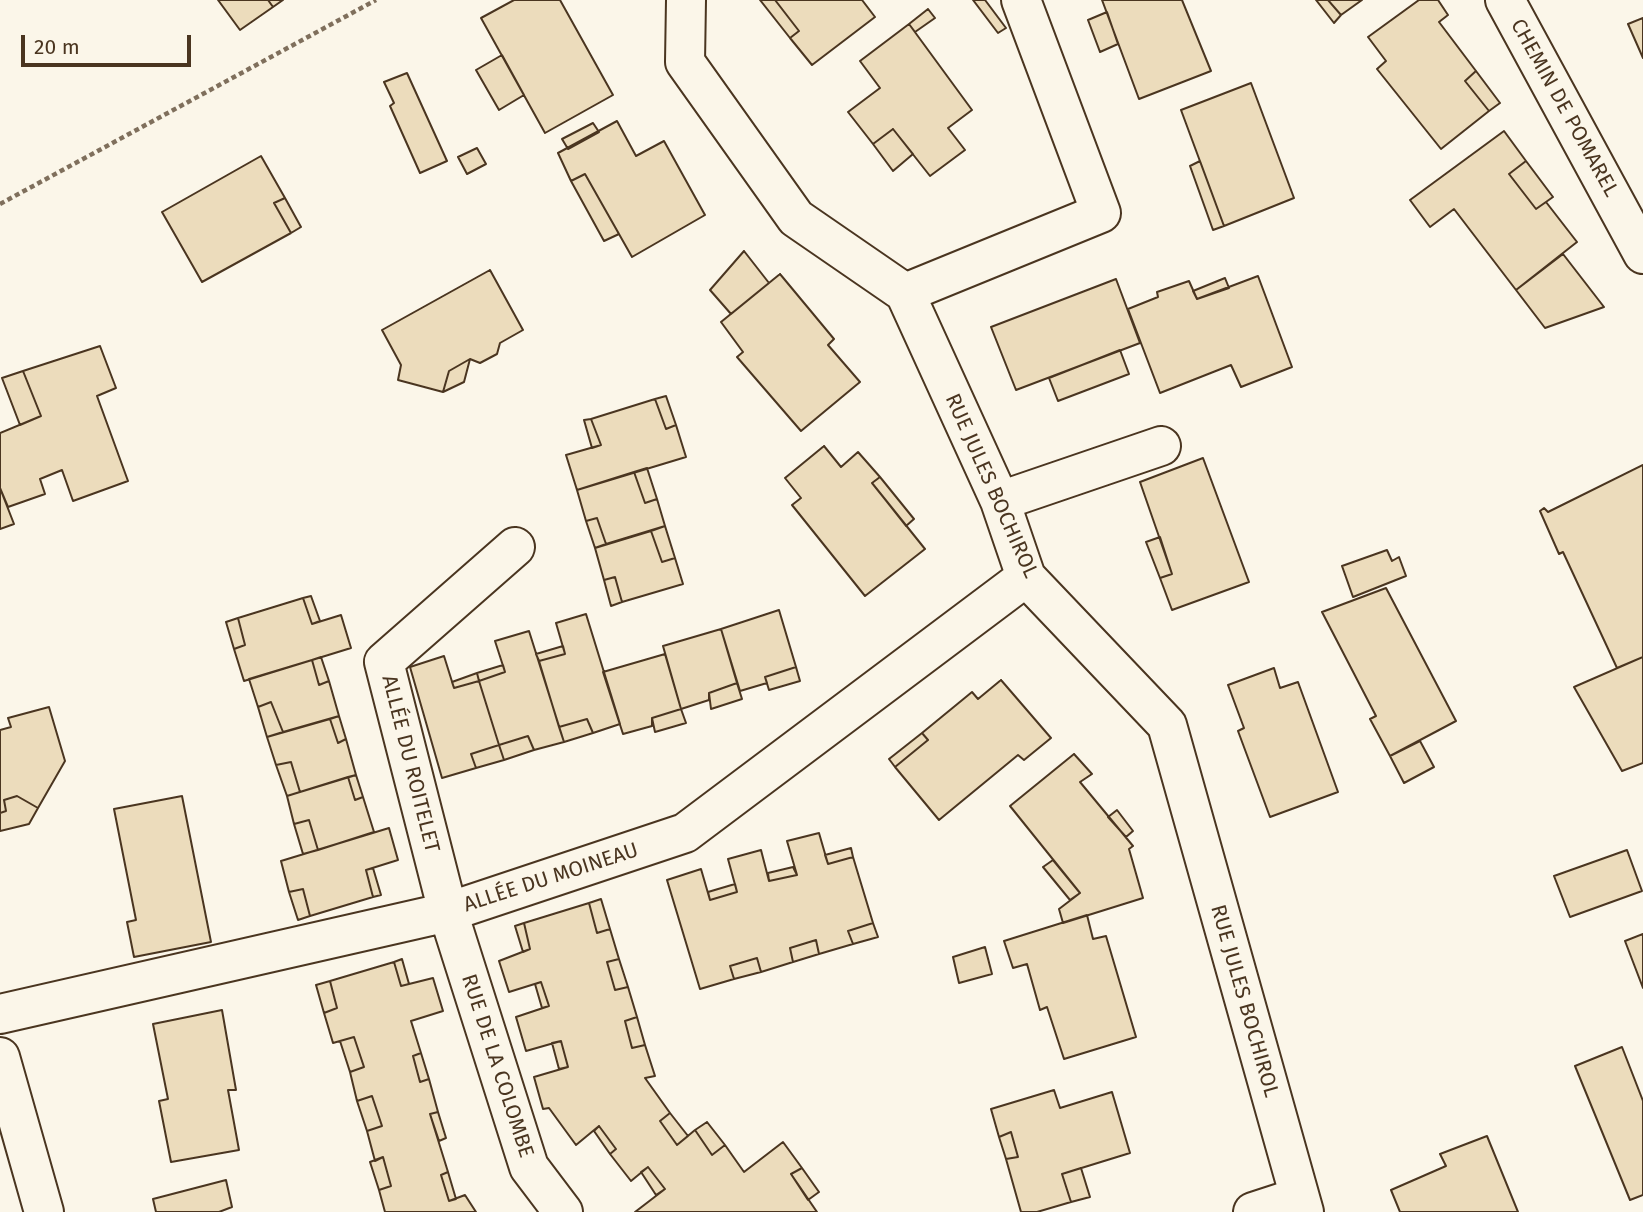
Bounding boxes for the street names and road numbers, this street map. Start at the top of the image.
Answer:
street label: CHEMIN DE POMAREL [1505,15,1623,201]
street label: RUE JULES BOCHIROL [939,390,1043,582]
street label: ALLÉE DU ROITELET [376,673,444,855]
street label: ALLÉE DU MOINEAU [460,838,642,918]
street label: RUE JULES BOCHIROL [1204,902,1284,1100]
street label: RUE DE LA COLOMBE [455,971,539,1161]

